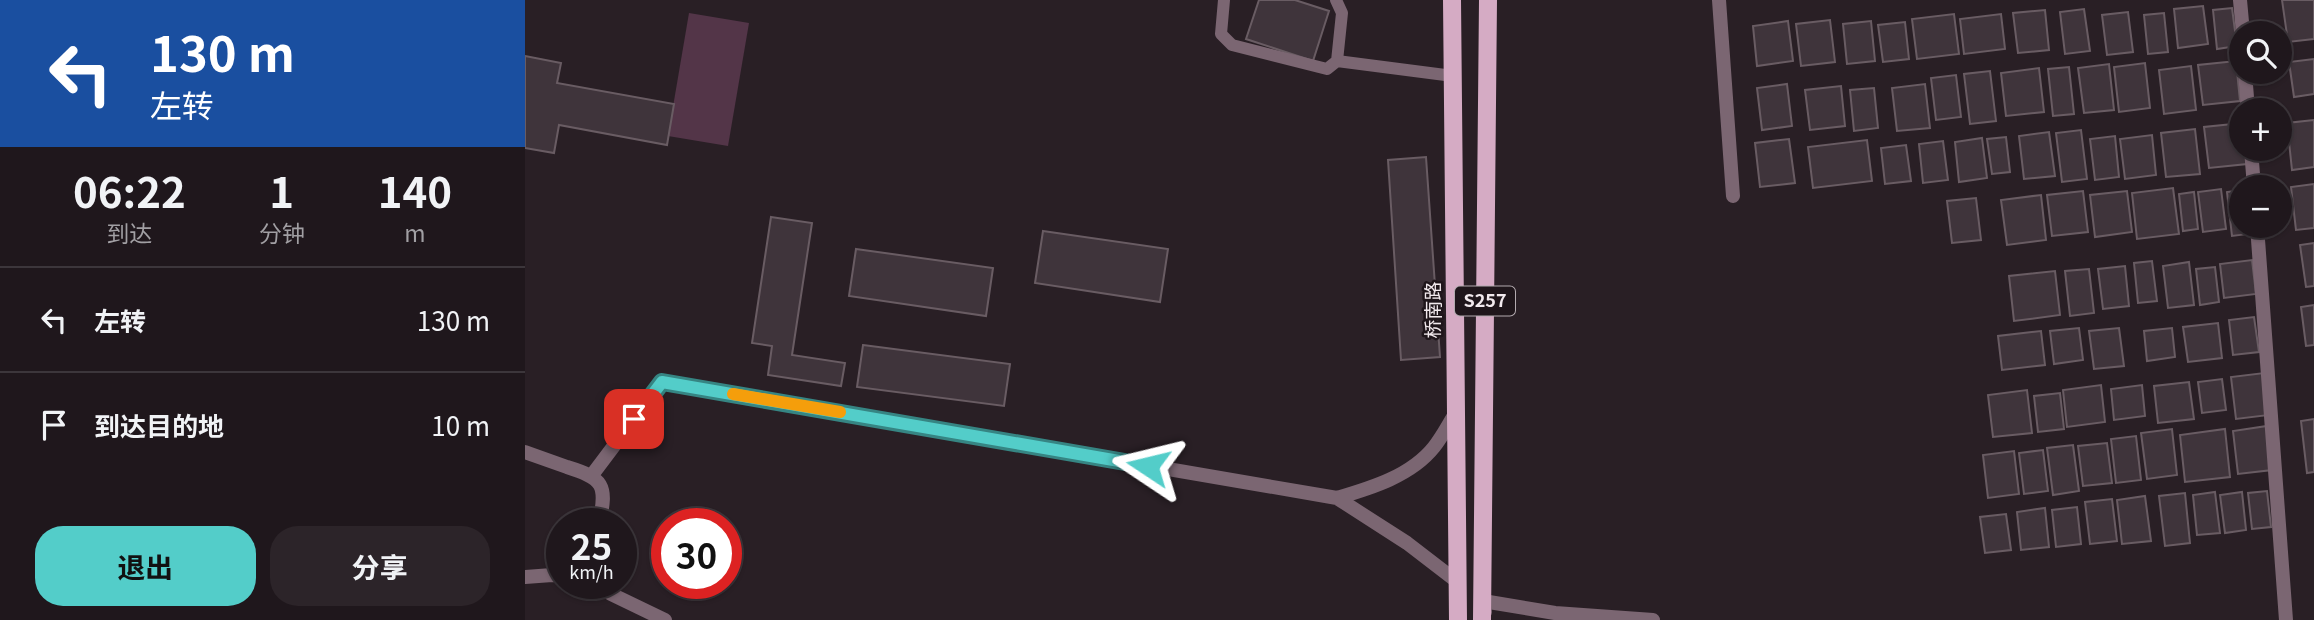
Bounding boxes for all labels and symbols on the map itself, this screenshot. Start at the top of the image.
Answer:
street label: 桥南路 [1418,281,1445,339]
road number: S257 [1455,286,1515,316]
pin [604,389,664,449]
position arrow [1111,429,1185,503]
speed limit sign: 30 [651,508,742,599]

